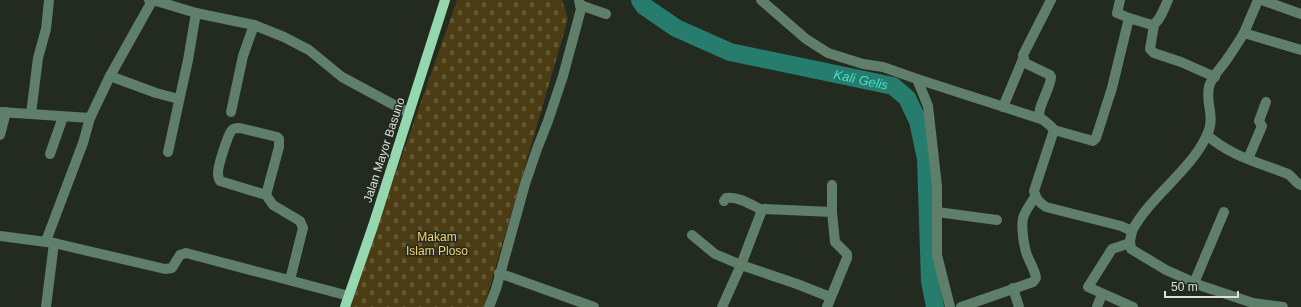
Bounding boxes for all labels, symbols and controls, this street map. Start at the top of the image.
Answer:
water label: Kali Gelis [833,67,890,93]
street label: Jalan Mayor Basuno [360,96,408,204]
park label: Makam Islam Ploso [406,230,468,258]
scale bar [1165,273,1238,299]
text: 50 m [1171,280,1198,294]

